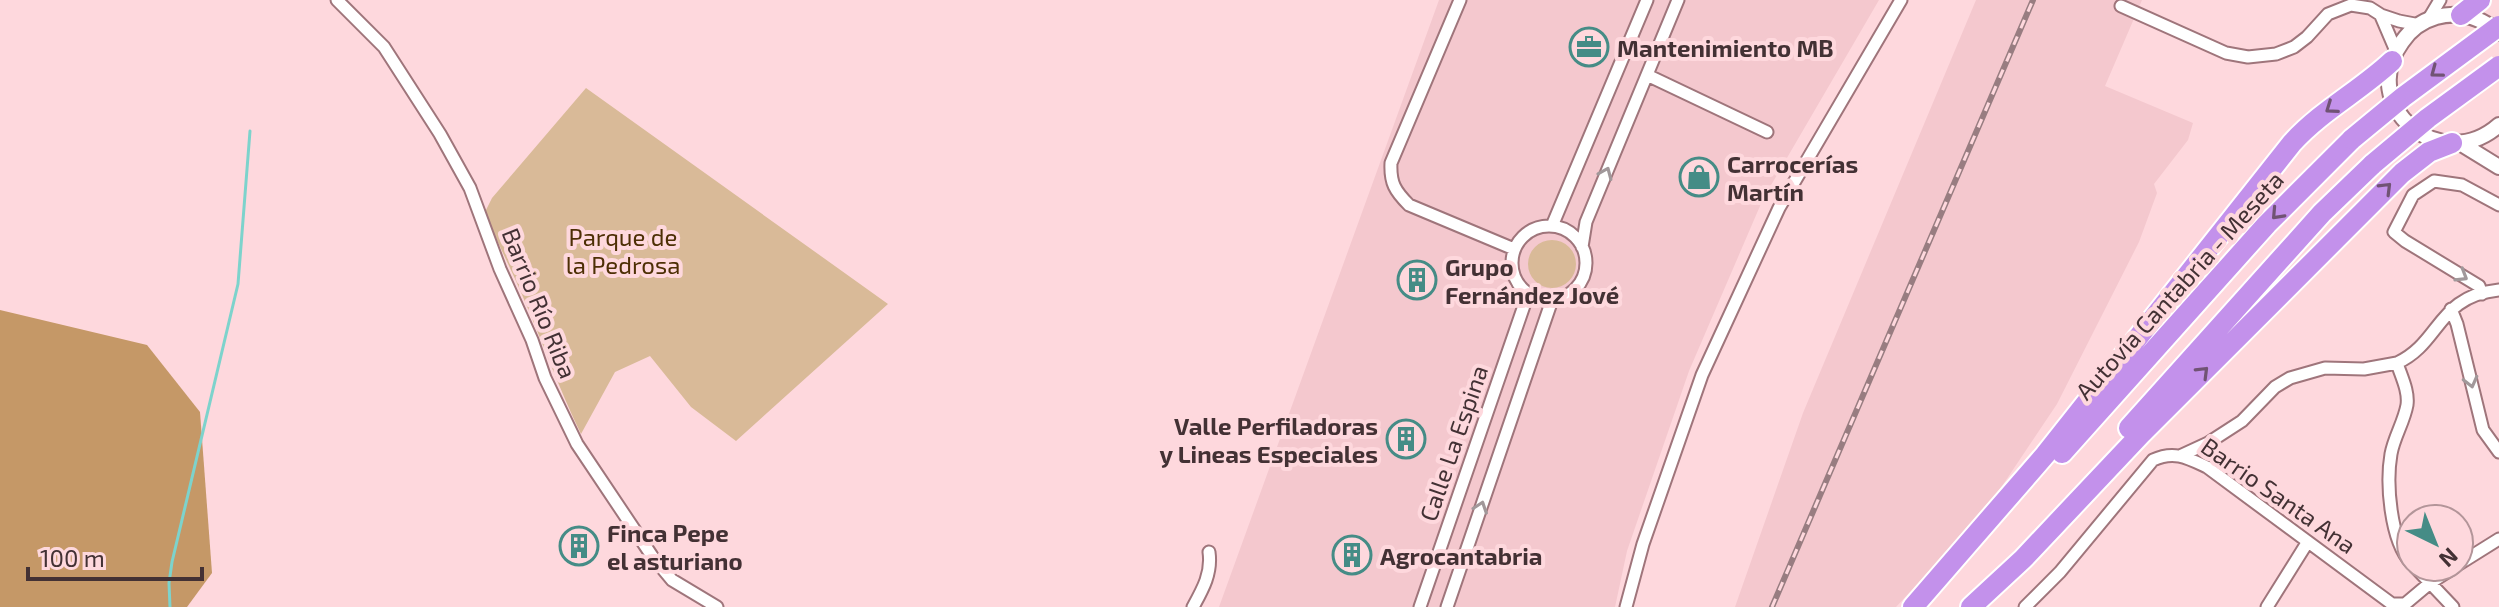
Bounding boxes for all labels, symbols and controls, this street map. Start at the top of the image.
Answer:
office icon: Mantenimiento MB [1568,26,1610,68]
place label: Mantenimiento MB [1617,33,1834,62]
one-way arrow [2430,63,2445,77]
one-way arrow [2325,98,2339,113]
place label: Carrocerías Martín [1727,149,1858,206]
shop icon: Carrocerías Martín [1678,156,1720,198]
street label: Autovía Cantabria - Meseta [2069,165,2289,405]
one-way arrow [1597,167,1613,181]
one-way arrow [2377,183,2391,197]
one-way arrow [2273,204,2287,219]
park label: Parque de la Pedrosa [566,222,680,279]
street label: Barrio Río Riba [497,224,583,382]
place label: Grupo Fernández Jové [1445,252,1619,309]
building icon: Grupo Fernández Jové [1396,259,1438,301]
one-way arrow [2453,266,2468,282]
street label: Calle La Espina [1413,361,1493,525]
one-way arrow [2193,367,2208,381]
one-way arrow [2462,375,2479,389]
place label: Valle Perfiladoras y Lineas Especiales [1159,411,1378,468]
building icon: Valle Perfiladoras y Lineas Especiales [1385,418,1427,460]
street label: Barrio Santa Ana [2196,431,2362,559]
one-way arrow [1472,500,1488,514]
north arrow [2395,503,2475,583]
place label: Finca Pepe el asturiano [607,518,743,575]
building icon: Finca Pepe el asturiano [558,525,600,567]
scale bar [28,531,202,581]
building icon: Agrocantabria [1331,534,1373,576]
place label: Agrocantabria [1380,541,1542,570]
text: 100 m [40,543,105,572]
text: N [2435,543,2464,573]

